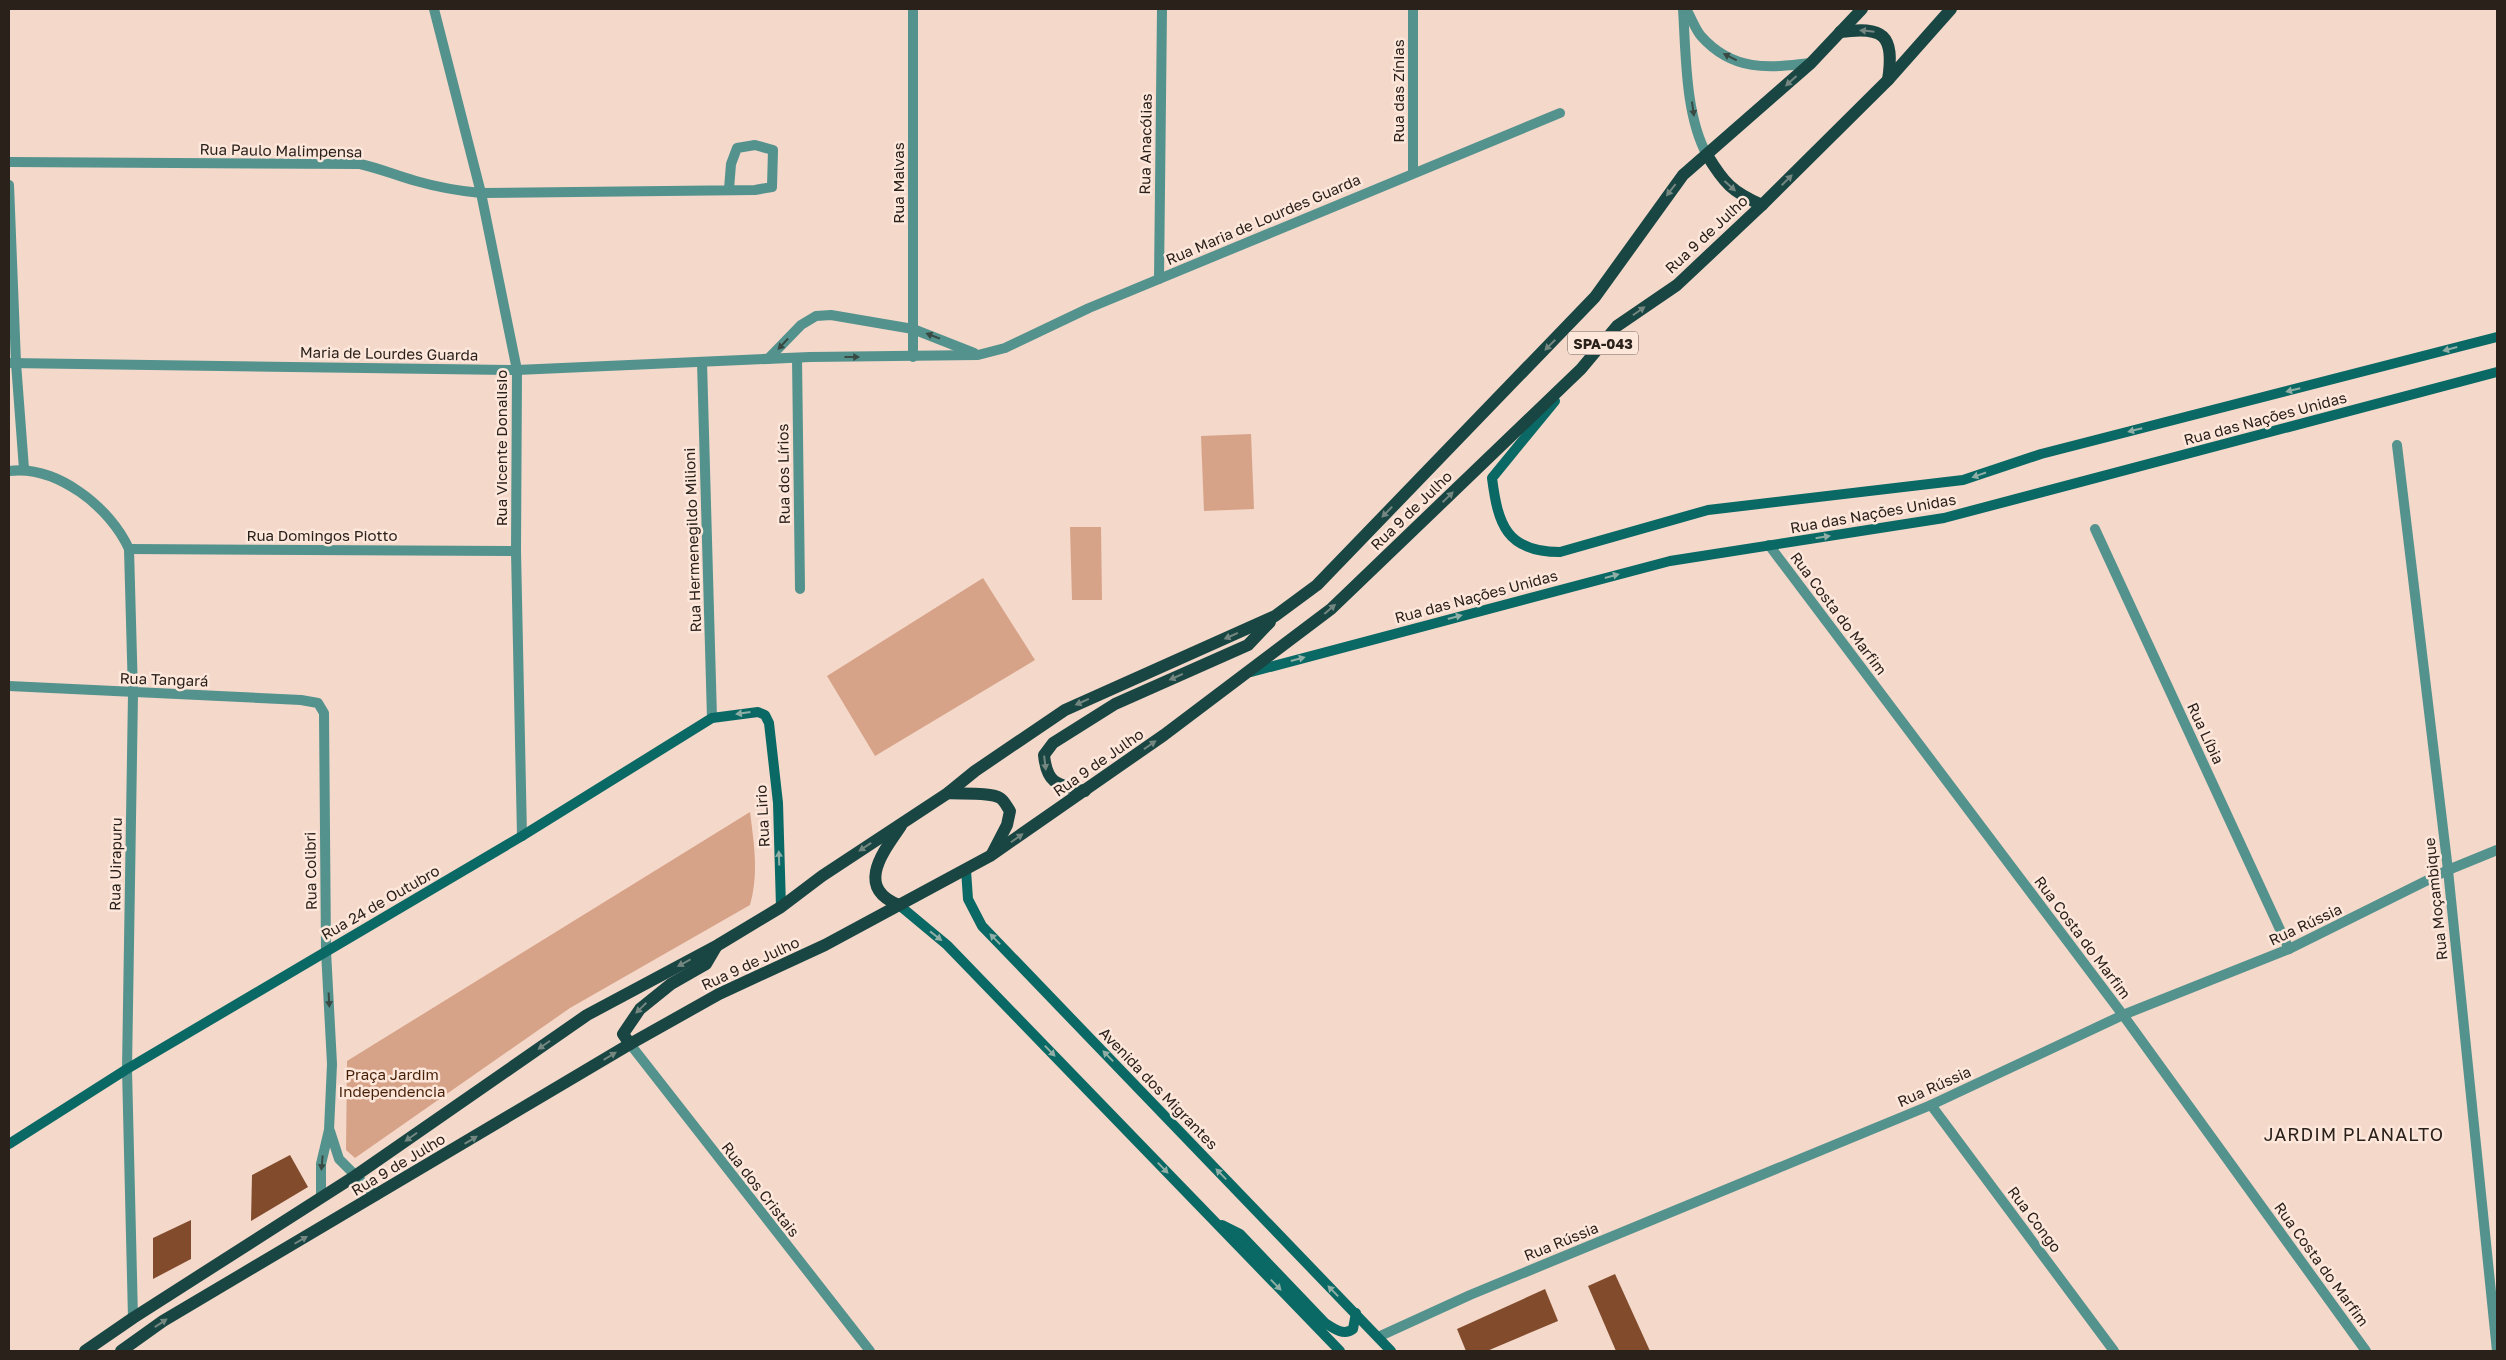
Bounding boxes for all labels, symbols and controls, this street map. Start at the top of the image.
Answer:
one-way arrow [1859,26,1875,34]
street label: Rua das Zínias [1389,39,1407,143]
one-way arrow [1722,53,1737,61]
one-way arrow [1785,75,1797,86]
street label: Rua Anacólias [1135,93,1155,195]
one-way arrow [1689,102,1697,118]
street label: Rua Paulo Malimpensa [199,140,363,160]
street label: Rua Malvas [889,142,907,224]
street label: Rua Maria de Lourdes Guarda [1163,170,1363,268]
one-way arrow [1780,174,1792,186]
one-way arrow [1723,180,1736,191]
one-way arrow [1666,184,1677,197]
street label: Rua 9 de Julho [1661,191,1751,277]
one-way arrow [1632,306,1646,316]
one-way arrow [925,332,940,340]
road number: SPA-043 [1568,332,1638,354]
one-way arrow [777,337,789,349]
one-way arrow [1544,339,1556,351]
street label: Maria de Lourdes Guarda [300,342,478,364]
one-way arrow [2443,346,2458,354]
one-way arrow [844,353,860,361]
street label: Rua Vicente Donalisio [492,370,510,526]
one-way arrow [2285,386,2300,394]
street label: Rua das Nações Unidas [2182,388,2348,448]
street label: Rua dos Lírios [773,424,793,524]
one-way arrow [2128,426,2143,434]
street label: Rua Hermenegildo Milioni [680,447,704,633]
street label: Rua 9 de Julho [1367,467,1455,553]
one-way arrow [1972,472,1987,479]
street label: Rua das Nações Unidas [1789,490,1957,536]
one-way arrow [1441,491,1453,503]
one-way arrow [1381,505,1393,517]
street label: Rua Domingos Piotto [247,526,397,544]
one-way arrow [1816,533,1832,541]
street label: Rua Costa do Marfim [1787,548,1891,678]
street label: Rua das Nações Unidas [1393,566,1559,626]
one-way arrow [1604,572,1620,580]
one-way arrow [1324,604,1337,615]
one-way arrow [1447,613,1462,621]
one-way arrow [1224,632,1238,640]
one-way arrow [1290,655,1305,663]
street label: Rua Tangará [119,668,209,690]
one-way arrow [1169,673,1183,681]
one-way arrow [1075,699,1089,707]
street label: Rua Líbia [2184,699,2228,767]
one-way arrow [735,709,751,717]
street label: Rua 9 de Julho [1049,724,1147,800]
one-way arrow [1144,740,1157,750]
one-way arrow [1041,755,1049,771]
street label: Rua Lirio [751,784,773,848]
street label: Rua Uirapuru [105,817,125,911]
street label: Rua Colibri [300,832,320,910]
one-way arrow [1010,833,1024,843]
street label: Rua Moçambique [2420,836,2450,961]
one-way arrow [858,842,872,852]
one-way arrow [775,850,783,866]
street label: Rua 24 de Outubro [318,861,442,943]
street label: Rua Costa do Marfim [2031,872,2135,1002]
street label: Rua Rússia [2266,899,2344,949]
one-way arrow [929,931,943,941]
street label: Rua 9 de Julho [698,932,802,994]
one-way arrow [989,934,1001,946]
one-way arrow [678,958,691,967]
one-way arrow [325,992,333,1008]
one-way arrow [636,1002,648,1014]
street label: Avenida dos Migrantes [1096,1023,1222,1153]
one-way arrow [538,1040,551,1050]
one-way arrow [1044,1045,1056,1057]
one-way arrow [604,1051,617,1060]
one-way arrow [1102,1051,1114,1063]
street label: Rua Rússia [1894,1062,1974,1110]
park label: Praça Jardim Independencia [339,1065,445,1100]
district label: JARDIM PLANALTO [2264,1123,2444,1145]
street label: Rua 9 de Julho [348,1129,448,1199]
one-way arrow [404,1132,418,1142]
one-way arrow [464,1135,477,1144]
street label: Rua dos Cristais [718,1138,804,1240]
one-way arrow [318,1156,326,1172]
one-way arrow [1157,1162,1169,1174]
one-way arrow [1215,1168,1227,1180]
street label: Rua Congo [2004,1182,2066,1256]
street label: Rua Costa do Marfim [2271,1198,2373,1330]
street label: Rua Rússia [1521,1218,1601,1264]
one-way arrow [294,1236,307,1245]
one-way arrow [1270,1279,1282,1291]
one-way arrow [1327,1285,1339,1297]
one-way arrow [154,1318,168,1328]

